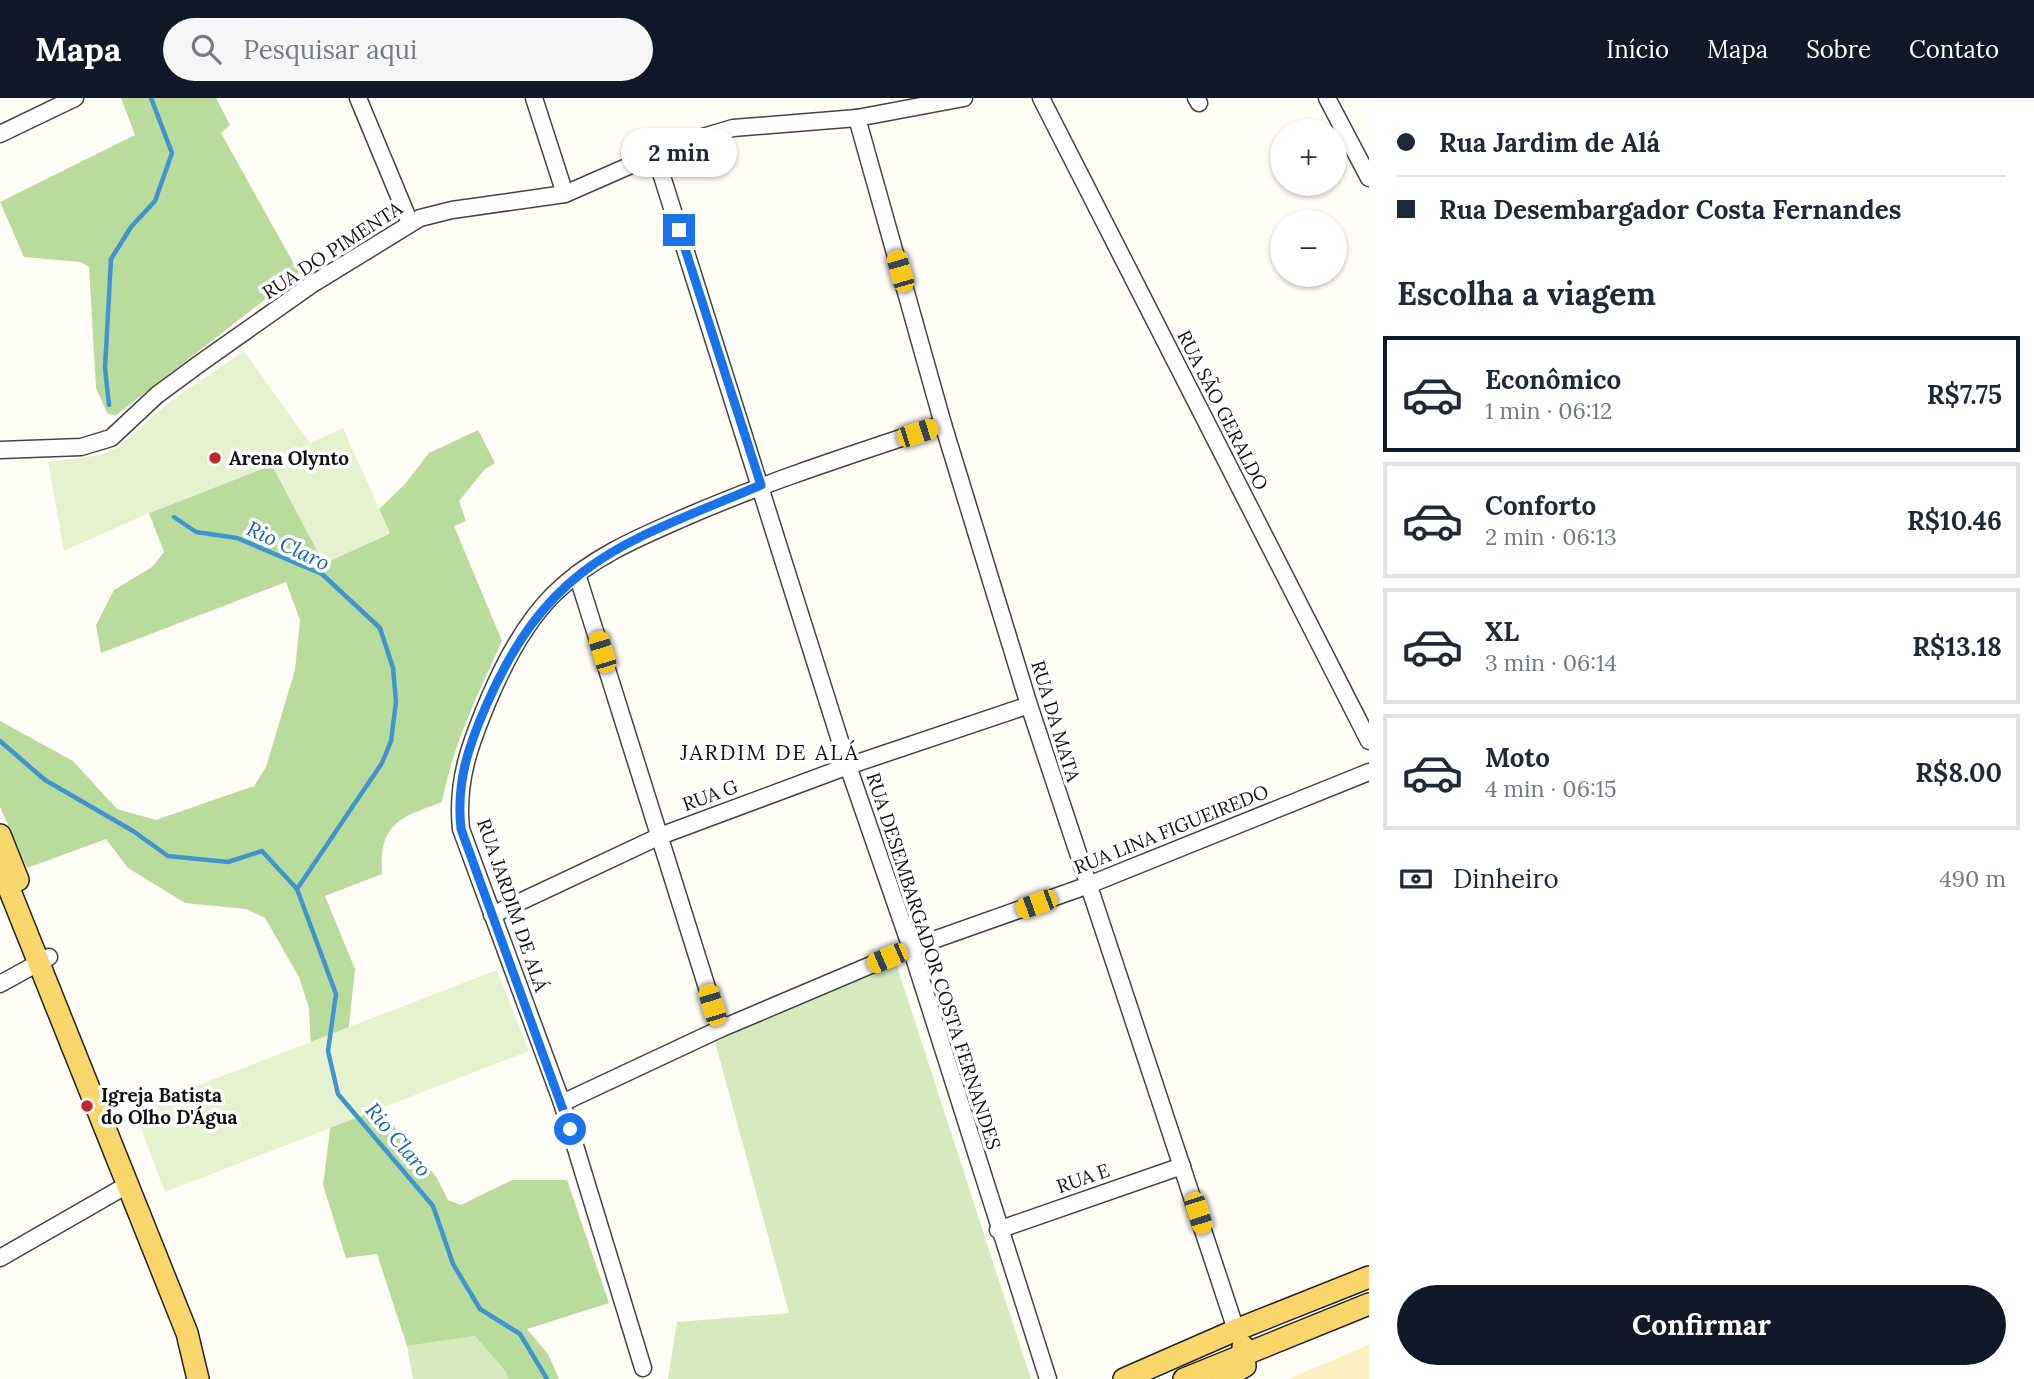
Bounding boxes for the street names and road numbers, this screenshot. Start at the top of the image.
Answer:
street label: RUA DO PIMENTA [258,195,407,304]
street label: RUA SÃO GERALDO [1172,326,1274,494]
street label: RUA DA MATA [1026,657,1086,786]
street label: RUA DESEMBARGADOR COSTA FERNANDES [862,769,1006,1153]
street label: RUA G [679,774,741,816]
street label: RUA LINA FIGUEIREDO [1070,779,1272,879]
street label: RUA JARDIM DE ALÁ [472,815,554,996]
street label: RUA E [1053,1158,1113,1198]

